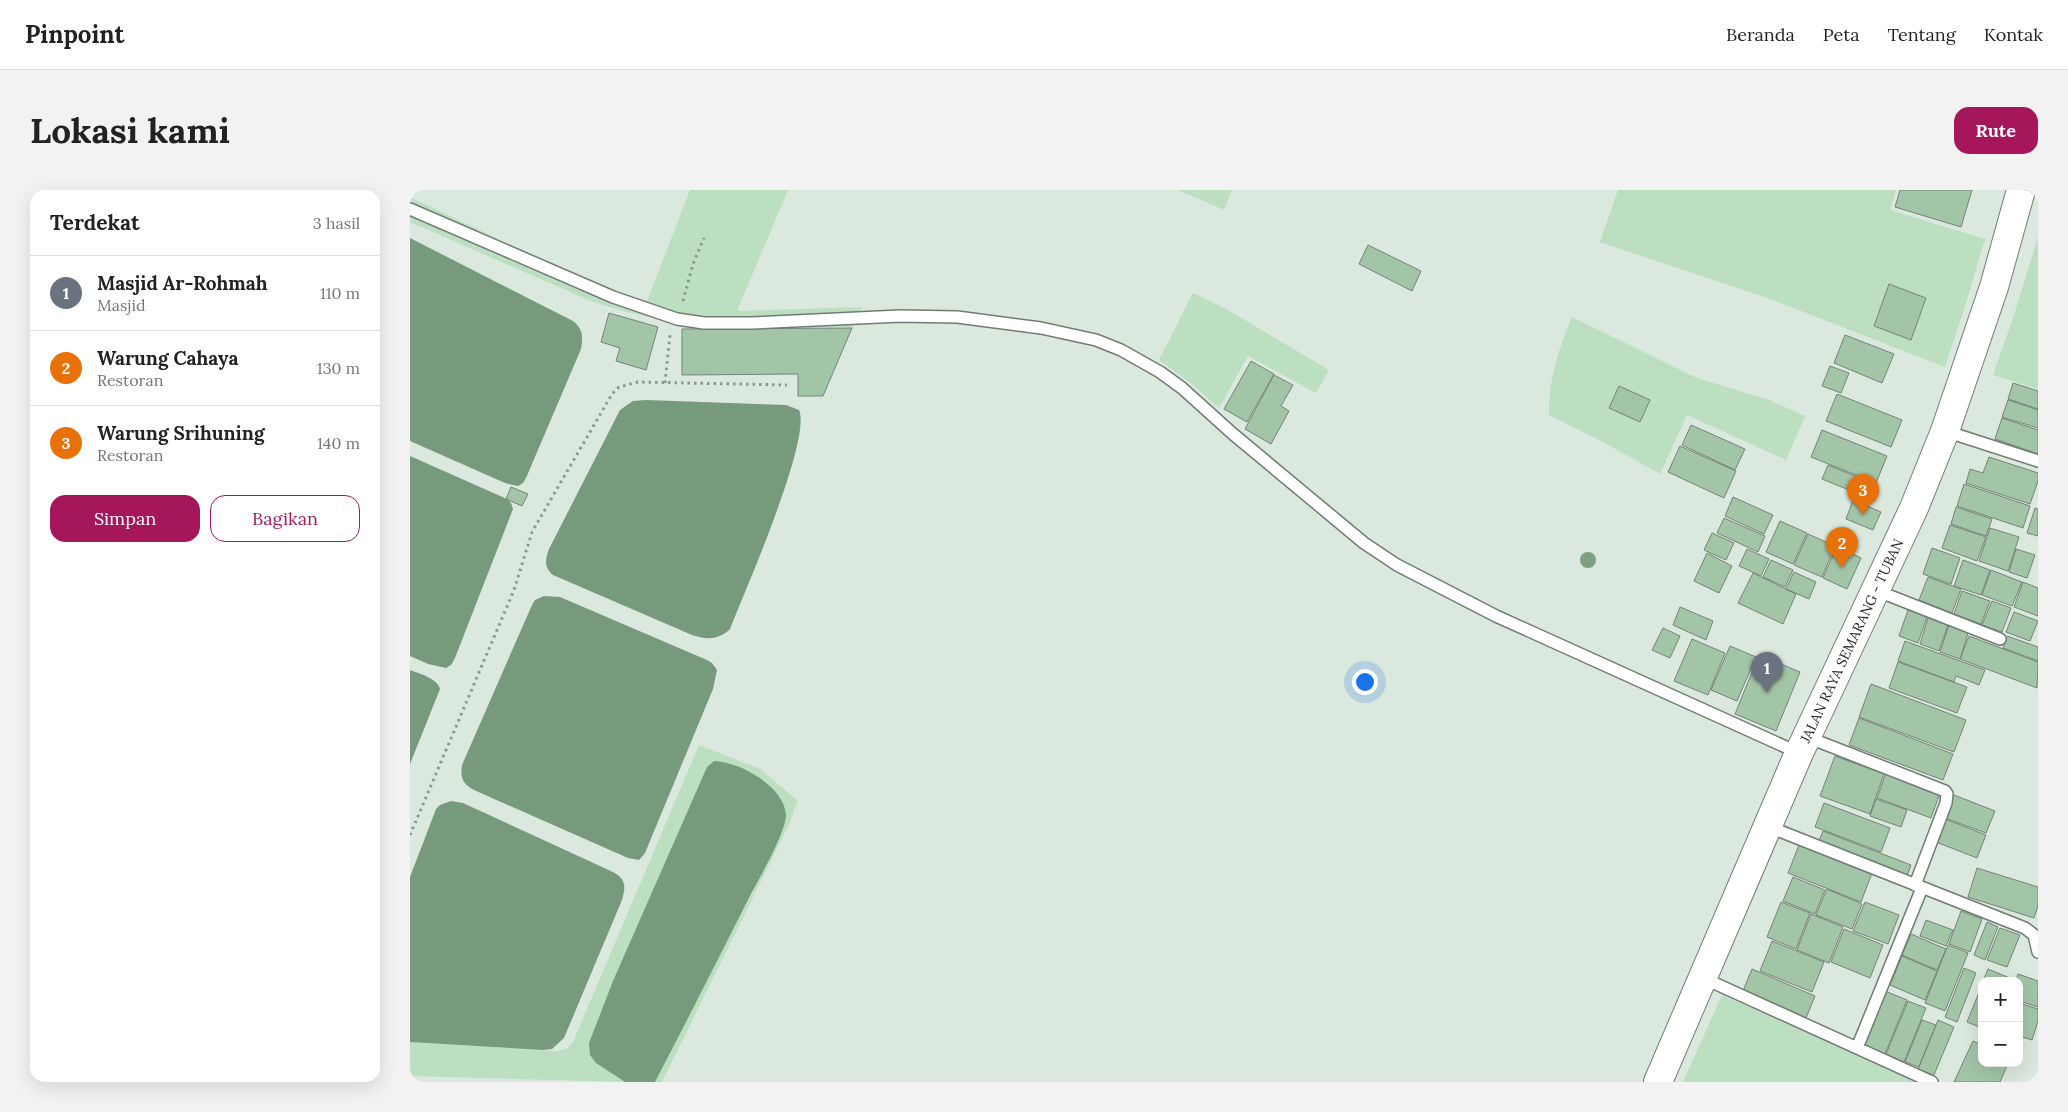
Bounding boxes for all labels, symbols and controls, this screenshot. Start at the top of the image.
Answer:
text: Pinpoint [25,19,124,50]
text: Beranda [1726,23,1795,46]
text: Peta [1823,23,1859,46]
text: Tentang [1887,23,1956,46]
text: Kontak [1984,23,2043,46]
button: Rute [1954,107,2038,154]
text: Lokasi kami [30,108,230,153]
text: Terdekat [50,209,140,236]
text: 3 hasil [313,213,360,233]
text: Masjid Ar-Rohmah [97,271,267,295]
text: 1 [63,283,69,303]
text: 110 m [320,283,360,303]
text: Masjid [97,295,146,315]
text: Warung Cahaya [97,346,238,370]
text: 2 [62,358,70,378]
text: 130 m [317,358,360,378]
text: Restoran [97,370,163,390]
text: Warung Srihuning [97,421,265,445]
text: 3 [62,433,70,453]
text: 140 m [317,433,360,453]
text: Restoran [97,445,163,465]
pin: 3 [1847,474,1879,515]
button: Simpan [50,495,200,542]
button: Bagikan [210,495,360,542]
pin: 2 [1826,527,1858,568]
street label: JALAN RAYA SEMARANG - TUBAN [1796,536,1907,746]
pin: 1 [1751,652,1783,693]
your location [1352,669,1378,695]
map controls [1978,977,2023,1067]
button: + [1978,977,2023,1022]
button: − [1978,1022,2023,1067]

